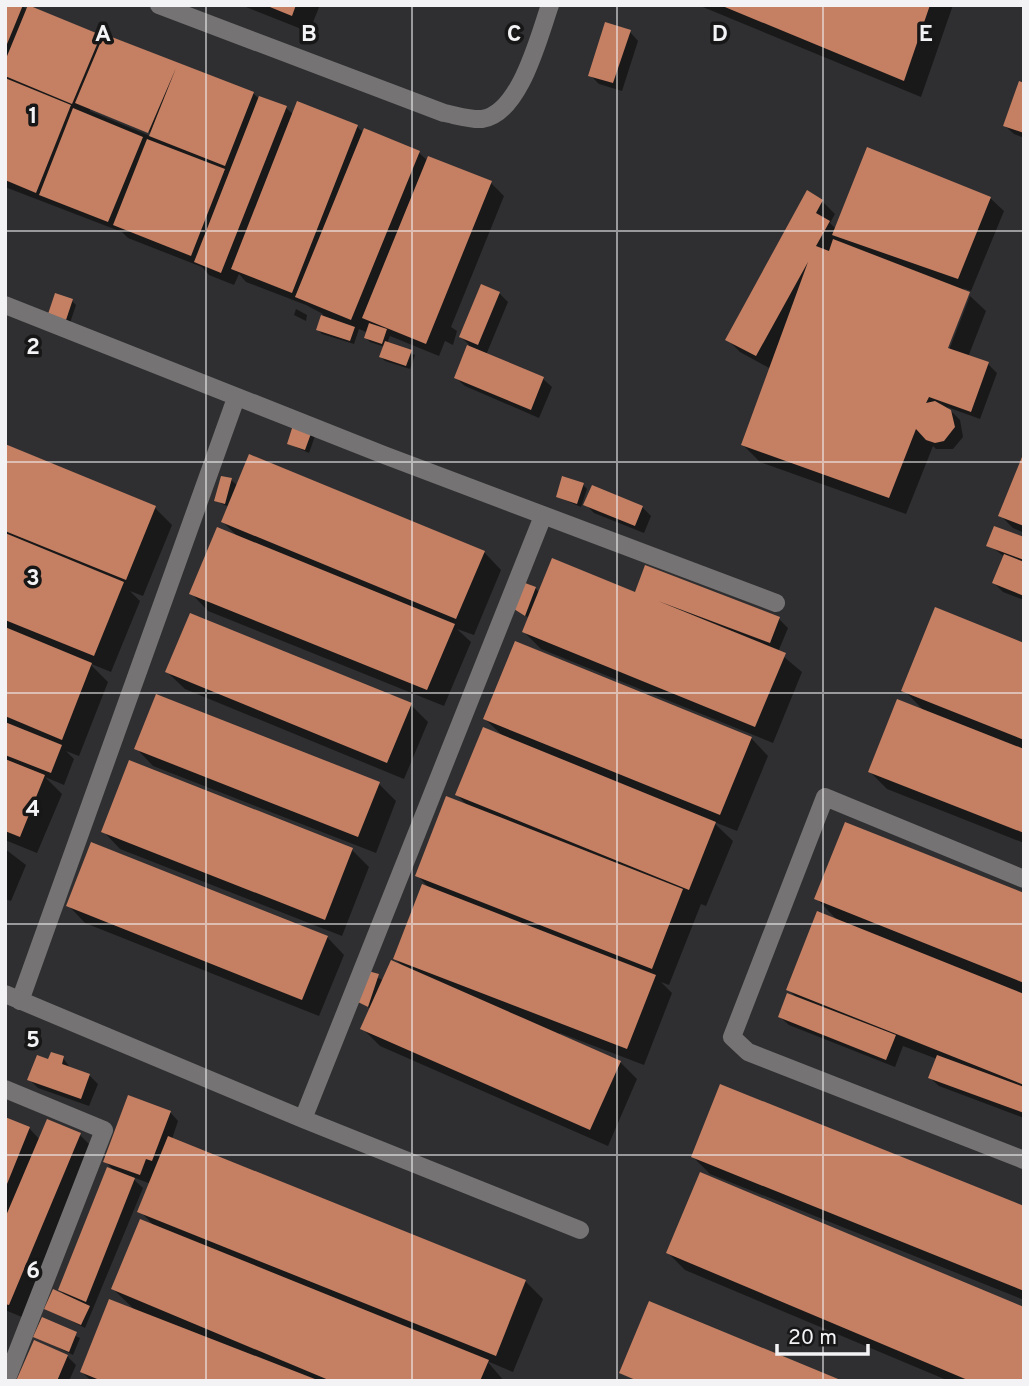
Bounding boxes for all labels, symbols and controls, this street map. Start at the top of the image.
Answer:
text: A [95,21,111,50]
text: B [301,21,317,50]
text: C [507,21,521,50]
text: D [712,21,728,50]
text: E [919,21,933,50]
text: 1 [28,103,38,132]
text: 2 [26,334,40,363]
text: 3 [26,565,40,594]
text: 4 [26,796,40,825]
text: 5 [26,1027,40,1056]
text: 6 [26,1258,40,1287]
scale bar [777,1312,868,1356]
text: 20 m [788,1325,837,1352]

